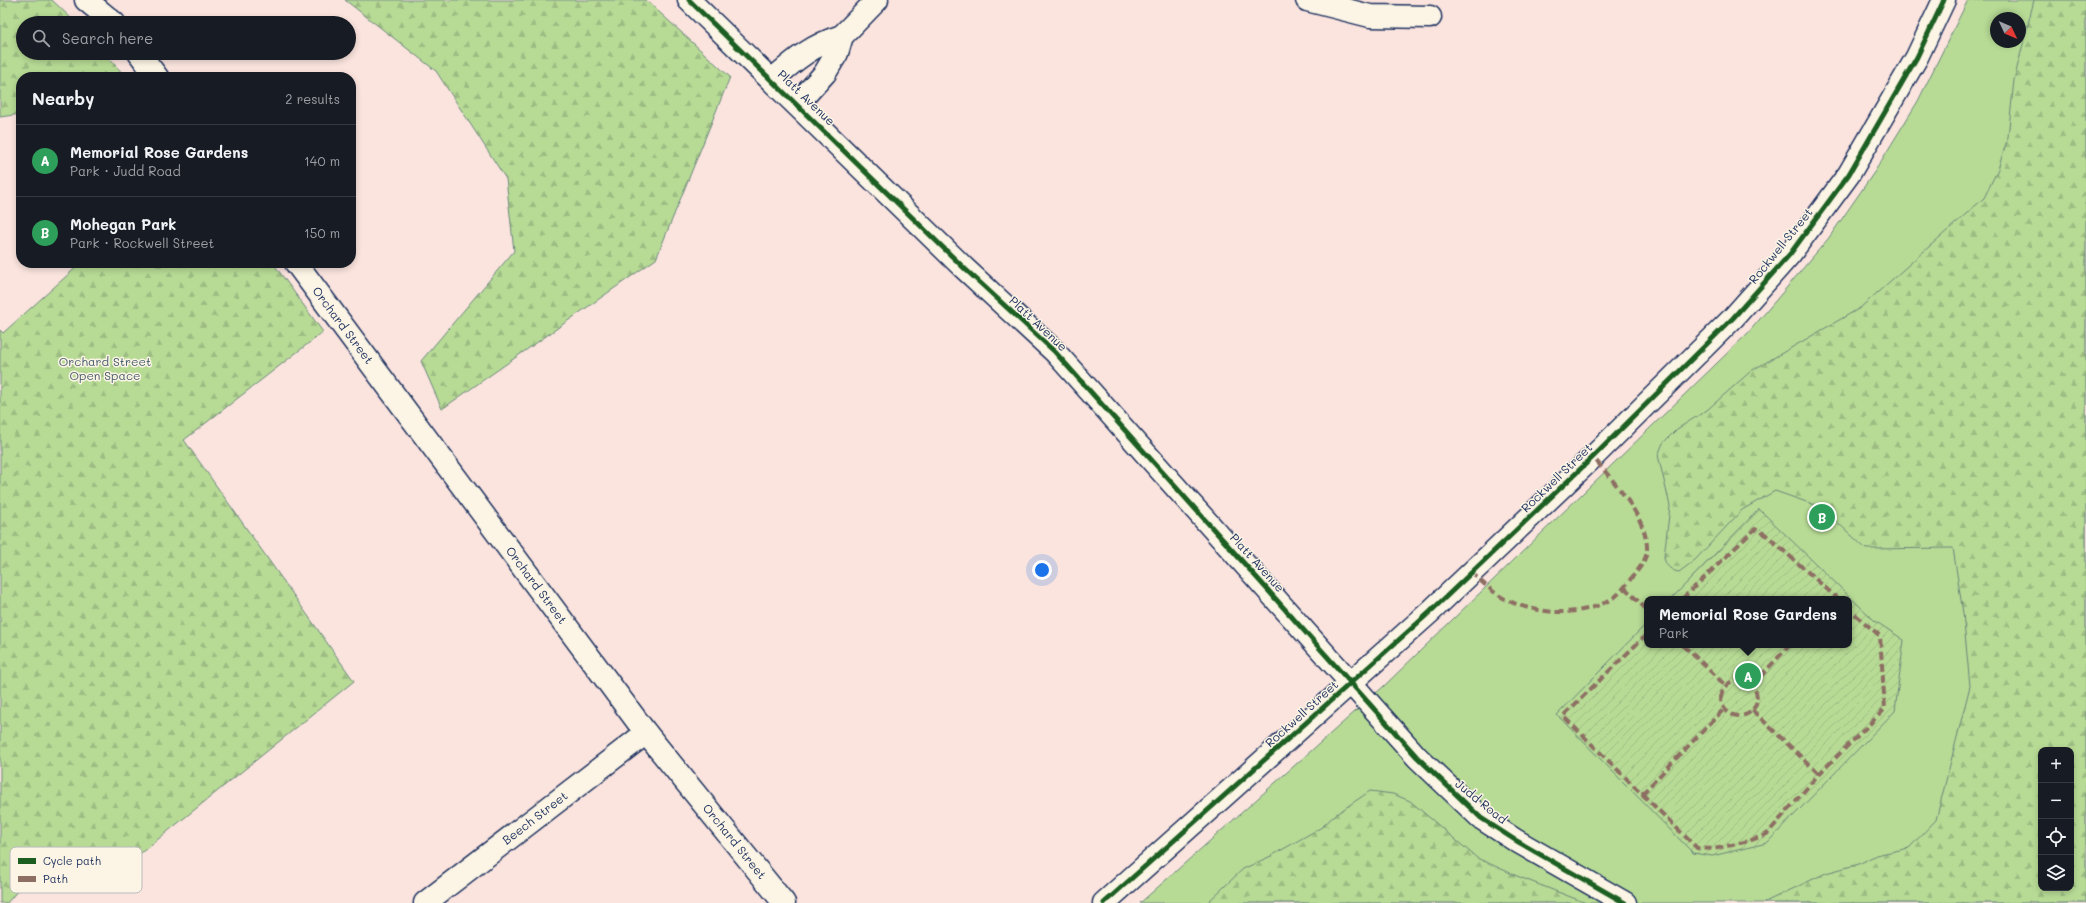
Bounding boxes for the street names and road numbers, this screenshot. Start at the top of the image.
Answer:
street label: Platt Avenue [775,66,839,129]
street label: Rockwell Street [1745,204,1816,287]
street label: Orchard Street [309,283,377,367]
street label: Platt Avenue [1006,292,1071,354]
street label: Rockwell Street [1517,439,1595,515]
street label: Platt Avenue [1227,530,1288,595]
street label: Orchard Street [503,543,571,627]
street label: Rockwell Street [1261,676,1341,750]
street label: Judd Road [1452,775,1511,827]
street label: Beech Street [499,787,570,848]
street label: Orchard Street [700,800,770,882]

